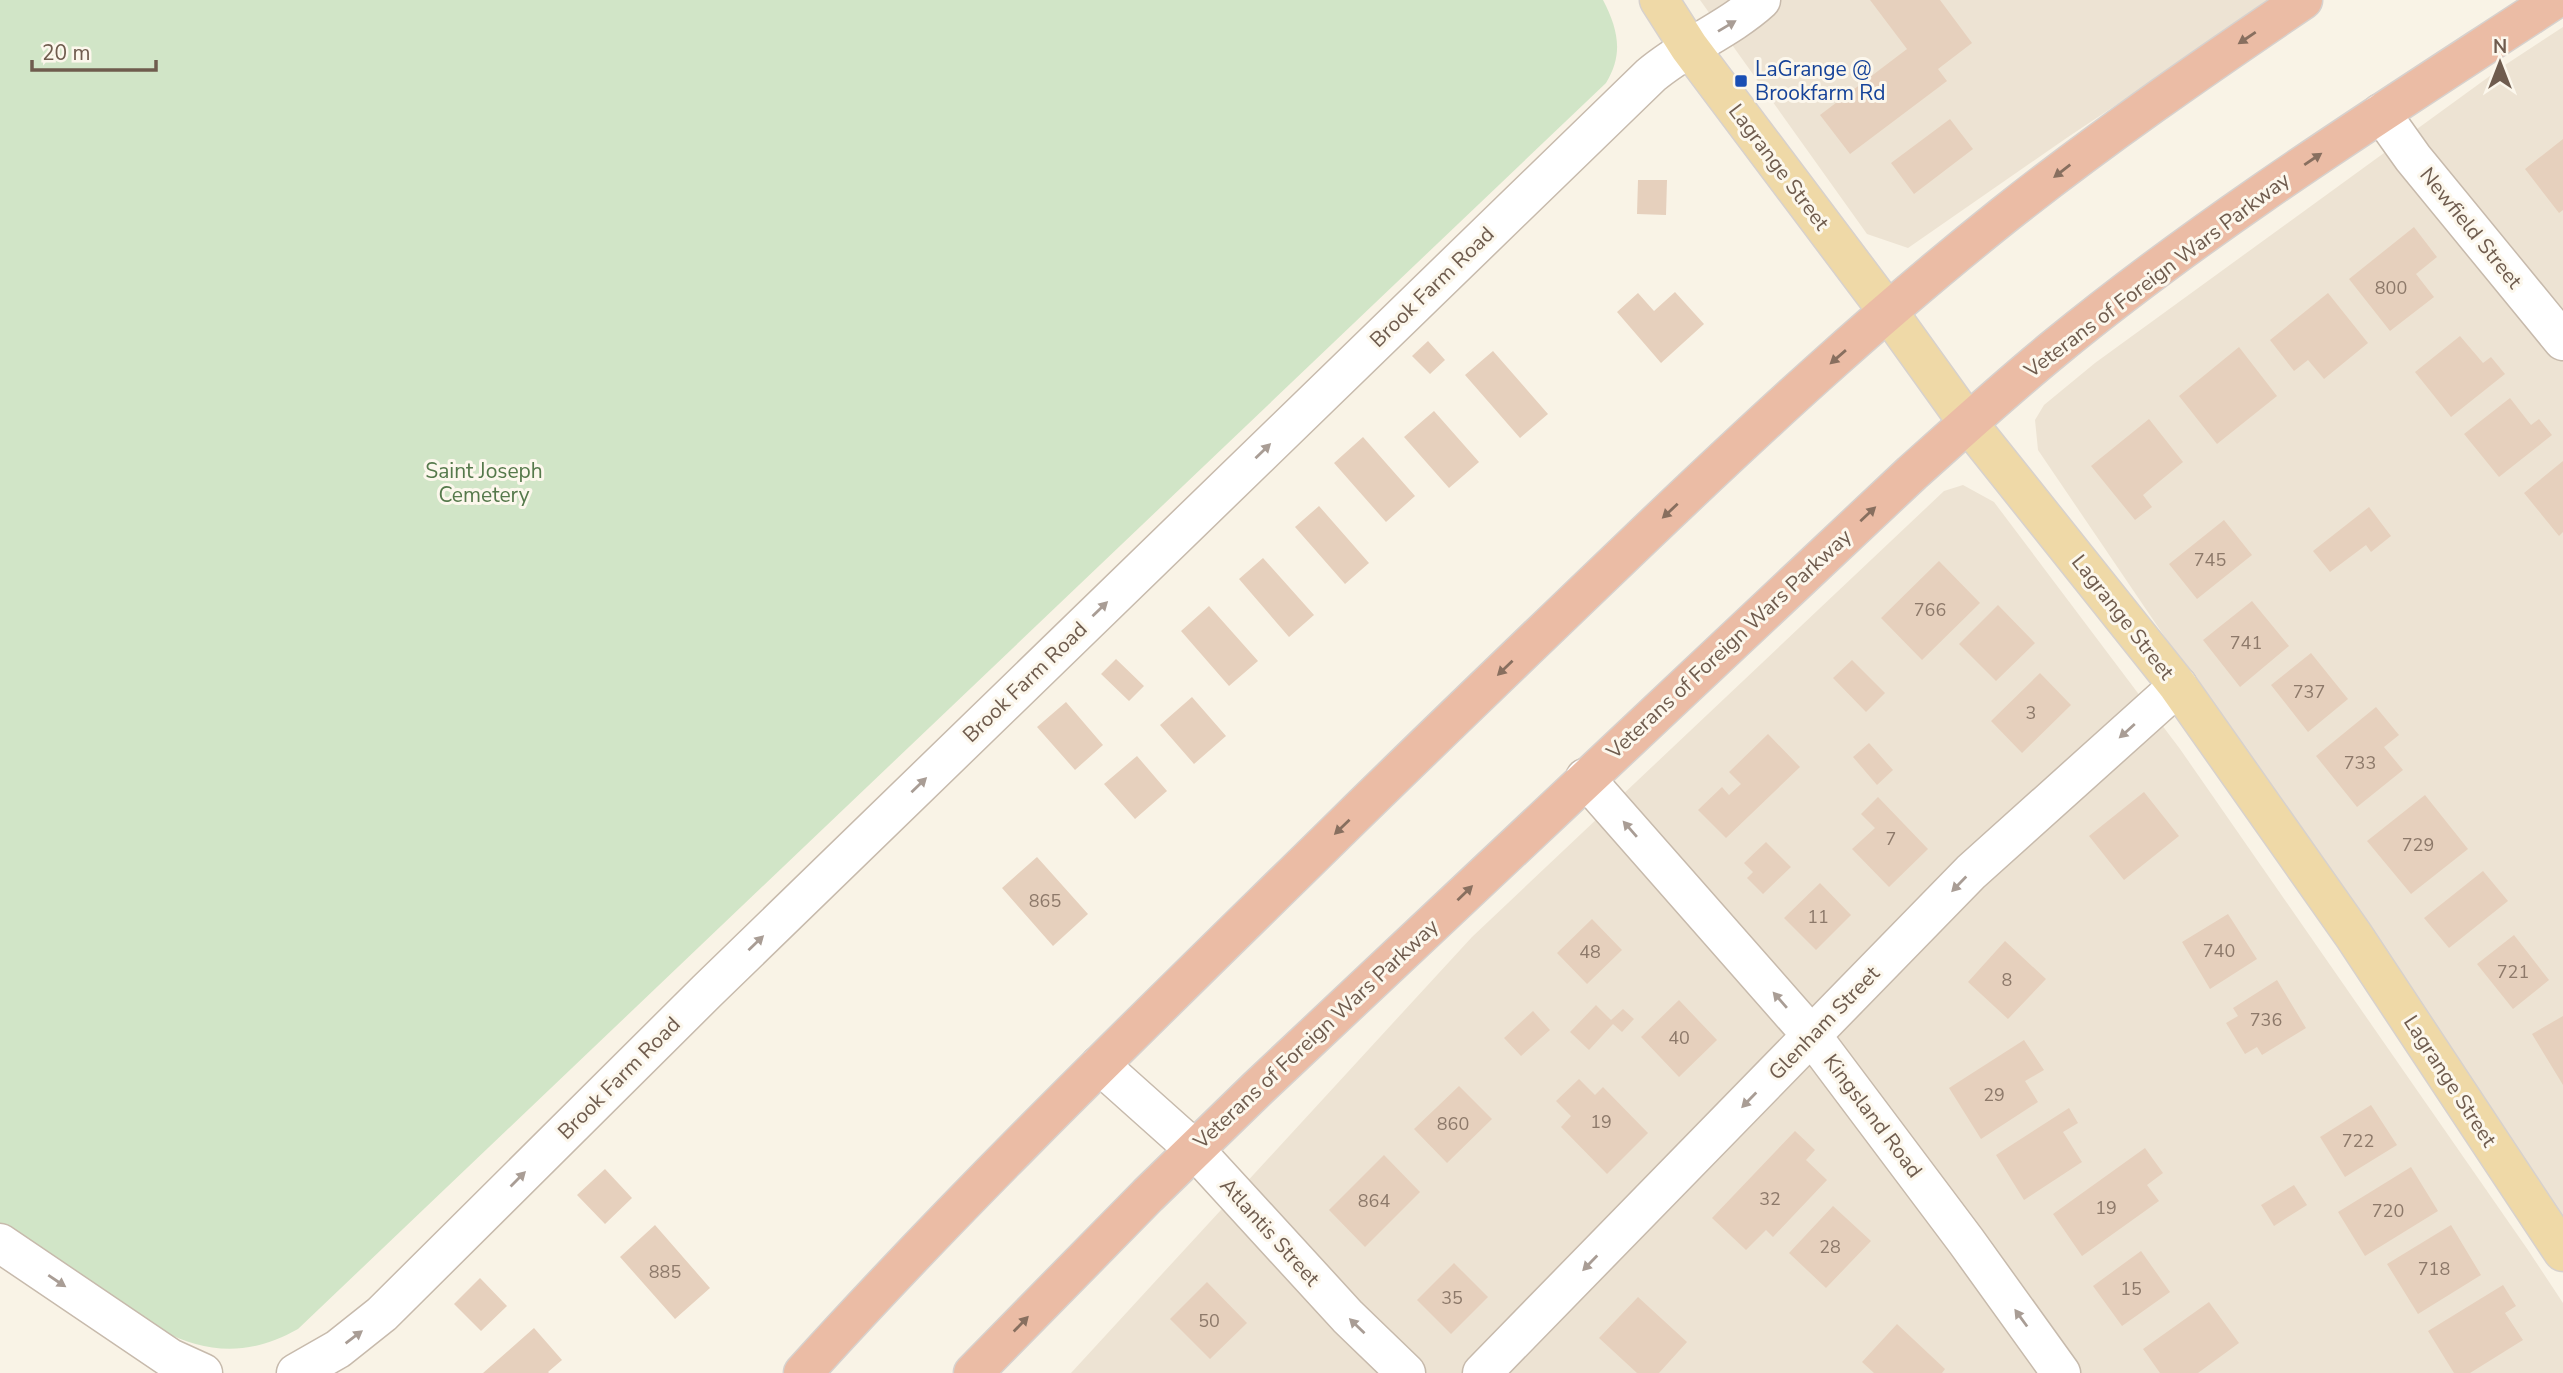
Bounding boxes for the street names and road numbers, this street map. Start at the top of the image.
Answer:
street label: Lagrange Street [1722,98,1836,236]
street label: Newfield Street [2413,162,2529,295]
street label: Veterans of Foreign Wars Parkway [2018,166,2296,385]
street label: Brook Farm Road [1364,220,1500,354]
street label: Veterans of Foreign Wars Parkway [1600,523,1858,766]
street label: Lagrange Street [2065,549,2181,686]
street label: Brook Farm Road [957,615,1093,749]
street label: Veterans of Foreign Wars Parkway [1187,913,1445,1156]
street label: Glenham Street [1762,960,1886,1086]
street label: Lagrange Street [2397,1010,2503,1153]
street label: Brook Farm Road [552,1011,686,1145]
street label: Kingsland Road [1817,1048,1929,1184]
street label: Atlantis Street [1214,1172,1327,1293]

